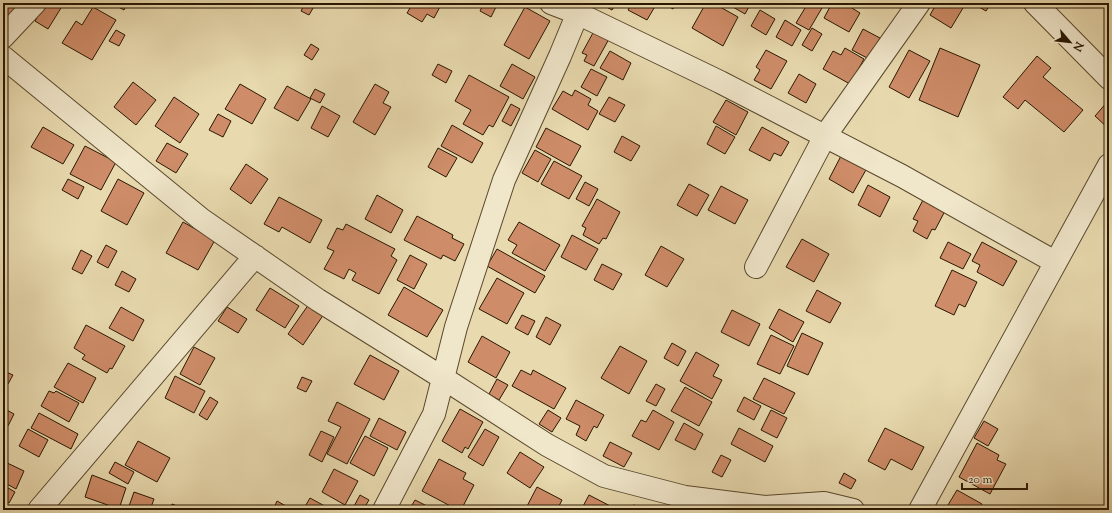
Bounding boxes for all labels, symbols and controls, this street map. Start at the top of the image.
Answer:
north arrow [1050,22,1090,62]
text: N [1069,38,1088,54]
scale bar [962,465,1027,491]
text: 20 m [968,471,993,489]

